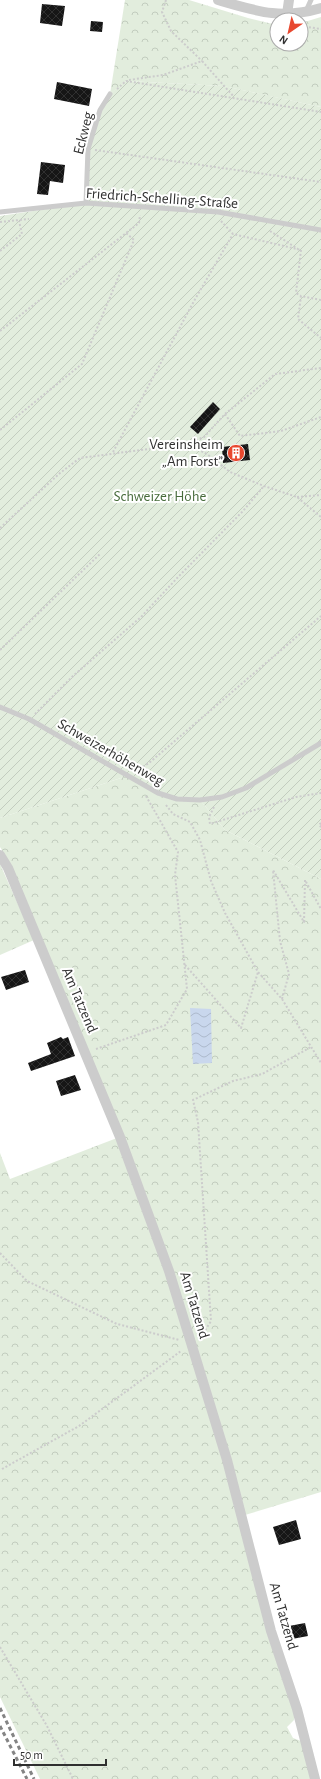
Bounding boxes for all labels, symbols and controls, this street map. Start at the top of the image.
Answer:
north arrow [269,12,309,52]
text: N [277,33,290,47]
street label: Eckweg [71,110,96,156]
street label: Friedrich-Schelling-Straße [85,186,239,211]
place label: Vereinsheim „Am Forst” [149,437,223,469]
building icon: Vereinsheim „Am Forst” [226,443,246,463]
park label: Schweizer Höhe [114,489,206,504]
street label: Schweizerhöhenweg [55,716,167,789]
street label: Am Tatzend [59,965,100,1035]
street label: Am Tatzend [177,1270,212,1341]
street label: Am Tatzend [267,1581,300,1652]
scale bar [14,1741,106,1767]
text: 50 m [20,1749,43,1761]

